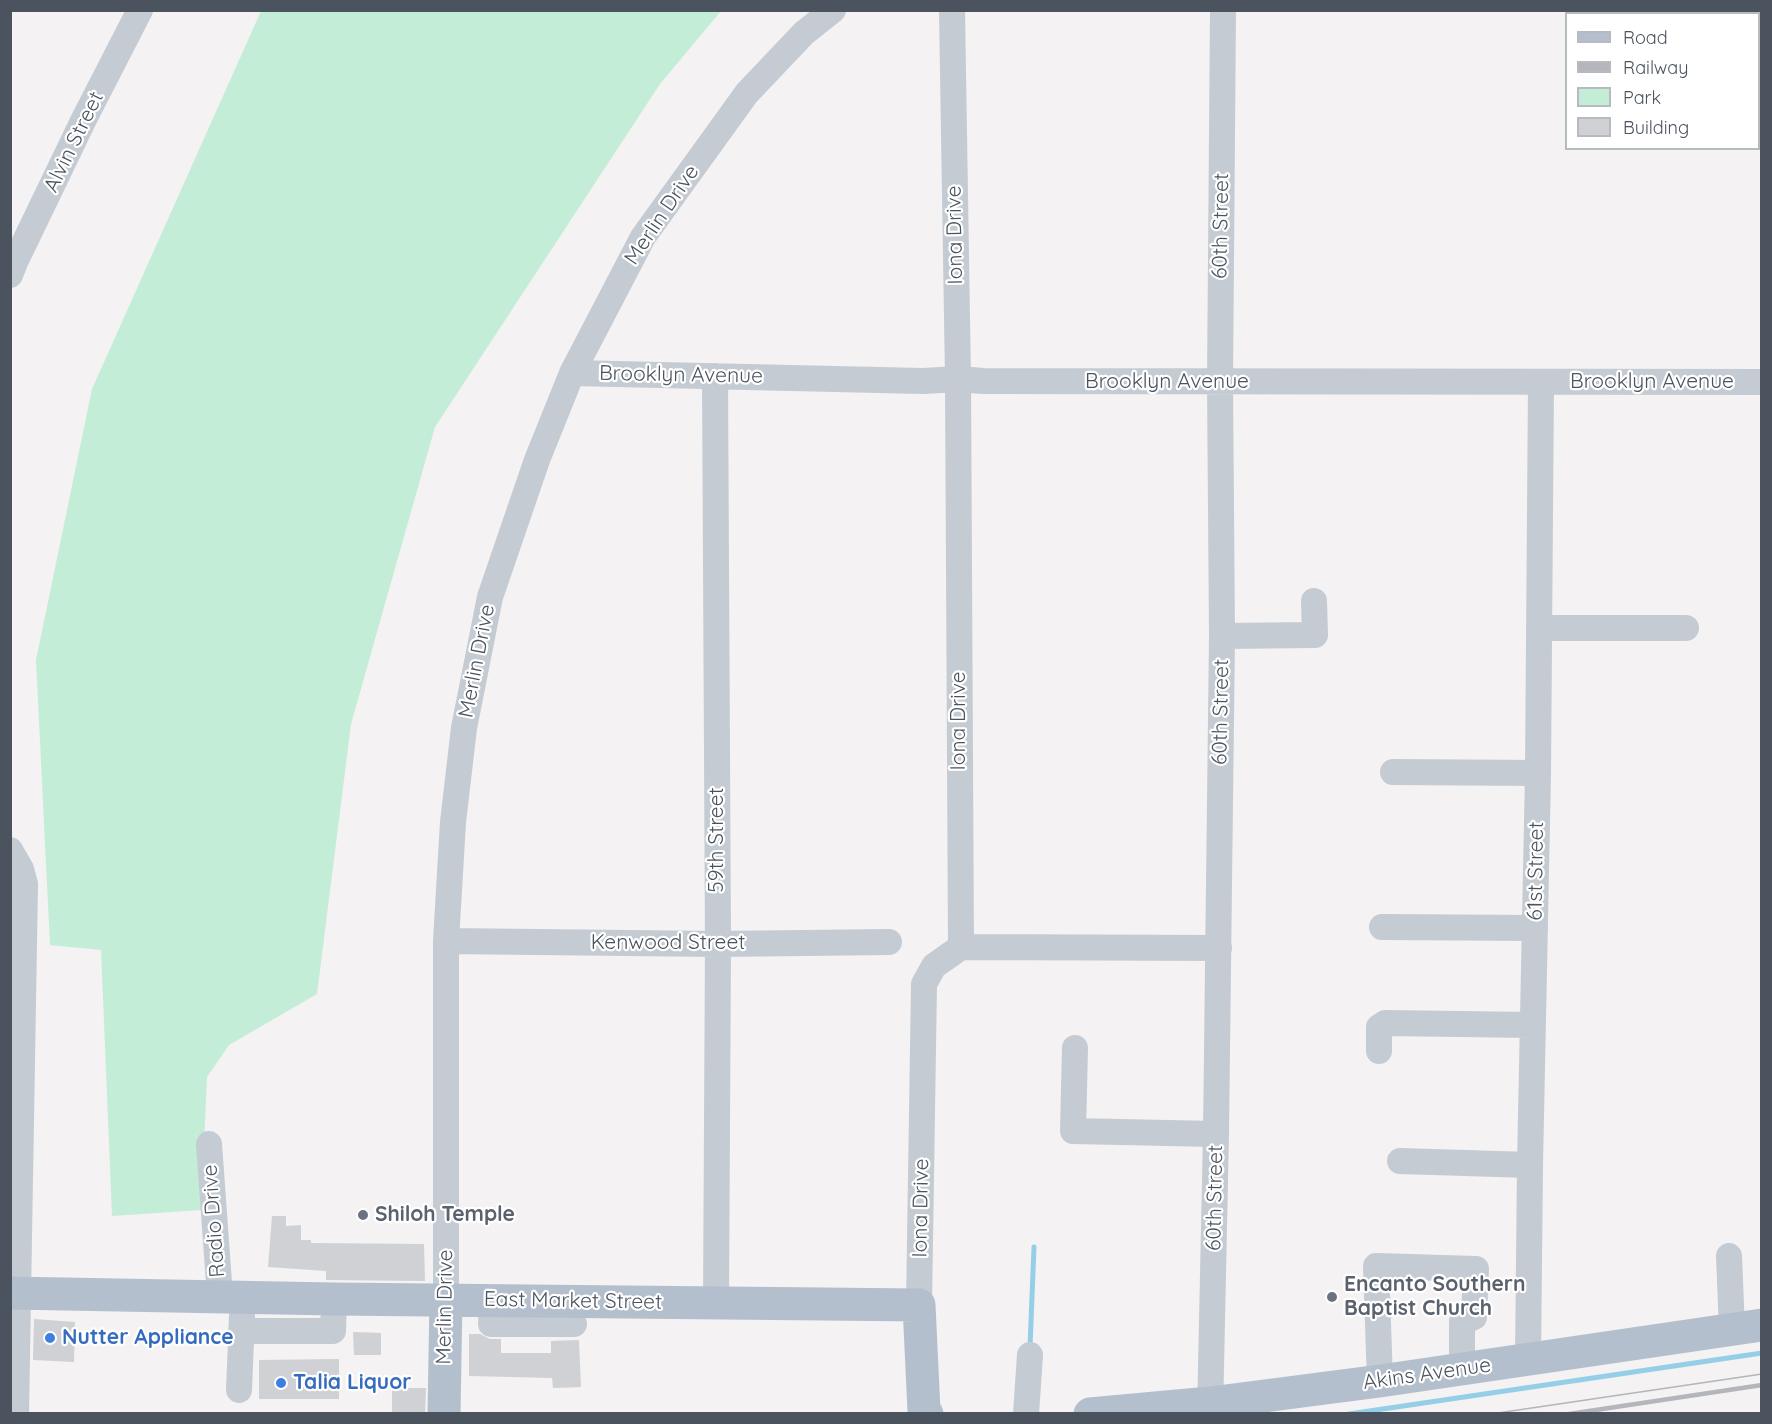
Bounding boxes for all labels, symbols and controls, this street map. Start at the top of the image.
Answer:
legend [1565,12,1760,150]
text: Road [1623,26,1668,49]
text: Railway [1623,56,1689,79]
text: Park [1623,86,1661,109]
street label: Alvin Street [39,88,109,196]
text: Building [1623,116,1689,139]
street label: Merlin Drive [619,160,705,270]
street label: 60th Street [1207,173,1235,279]
street label: Iona Drive [942,185,968,285]
street label: Brooklyn Avenue [599,361,763,389]
street label: Brooklyn Avenue [1085,369,1249,395]
street label: Brooklyn Avenue [1570,369,1734,395]
street label: Merlin Drive [454,602,500,720]
street label: 60th Street [1207,659,1235,765]
street label: Iona Drive [946,671,972,771]
street label: 59th Street [704,787,730,893]
street label: 61st Street [1523,821,1549,921]
street label: Kenwood Street [591,930,745,956]
street label: 60th Street [1201,1145,1229,1251]
street label: Iona Drive [908,1158,934,1258]
street label: Radio Drive [197,1164,231,1278]
place label: Shiloh Temple [375,1202,515,1228]
marker: Shiloh Temple [356,1208,370,1222]
street label: Merlin Drive [431,1249,459,1365]
place label: Encanto Southern Baptist Church [1344,1272,1526,1322]
street label: East Market Street [484,1287,662,1315]
marker: Encanto Southern Baptist Church [1325,1290,1339,1304]
place label: Nutter Appliance [62,1325,234,1351]
marker: Nutter Appliance [43,1331,57,1345]
street label: Akins Avenue [1361,1353,1493,1395]
place label: Talia Liquor [293,1370,411,1396]
marker: Talia Liquor [274,1376,288,1390]

